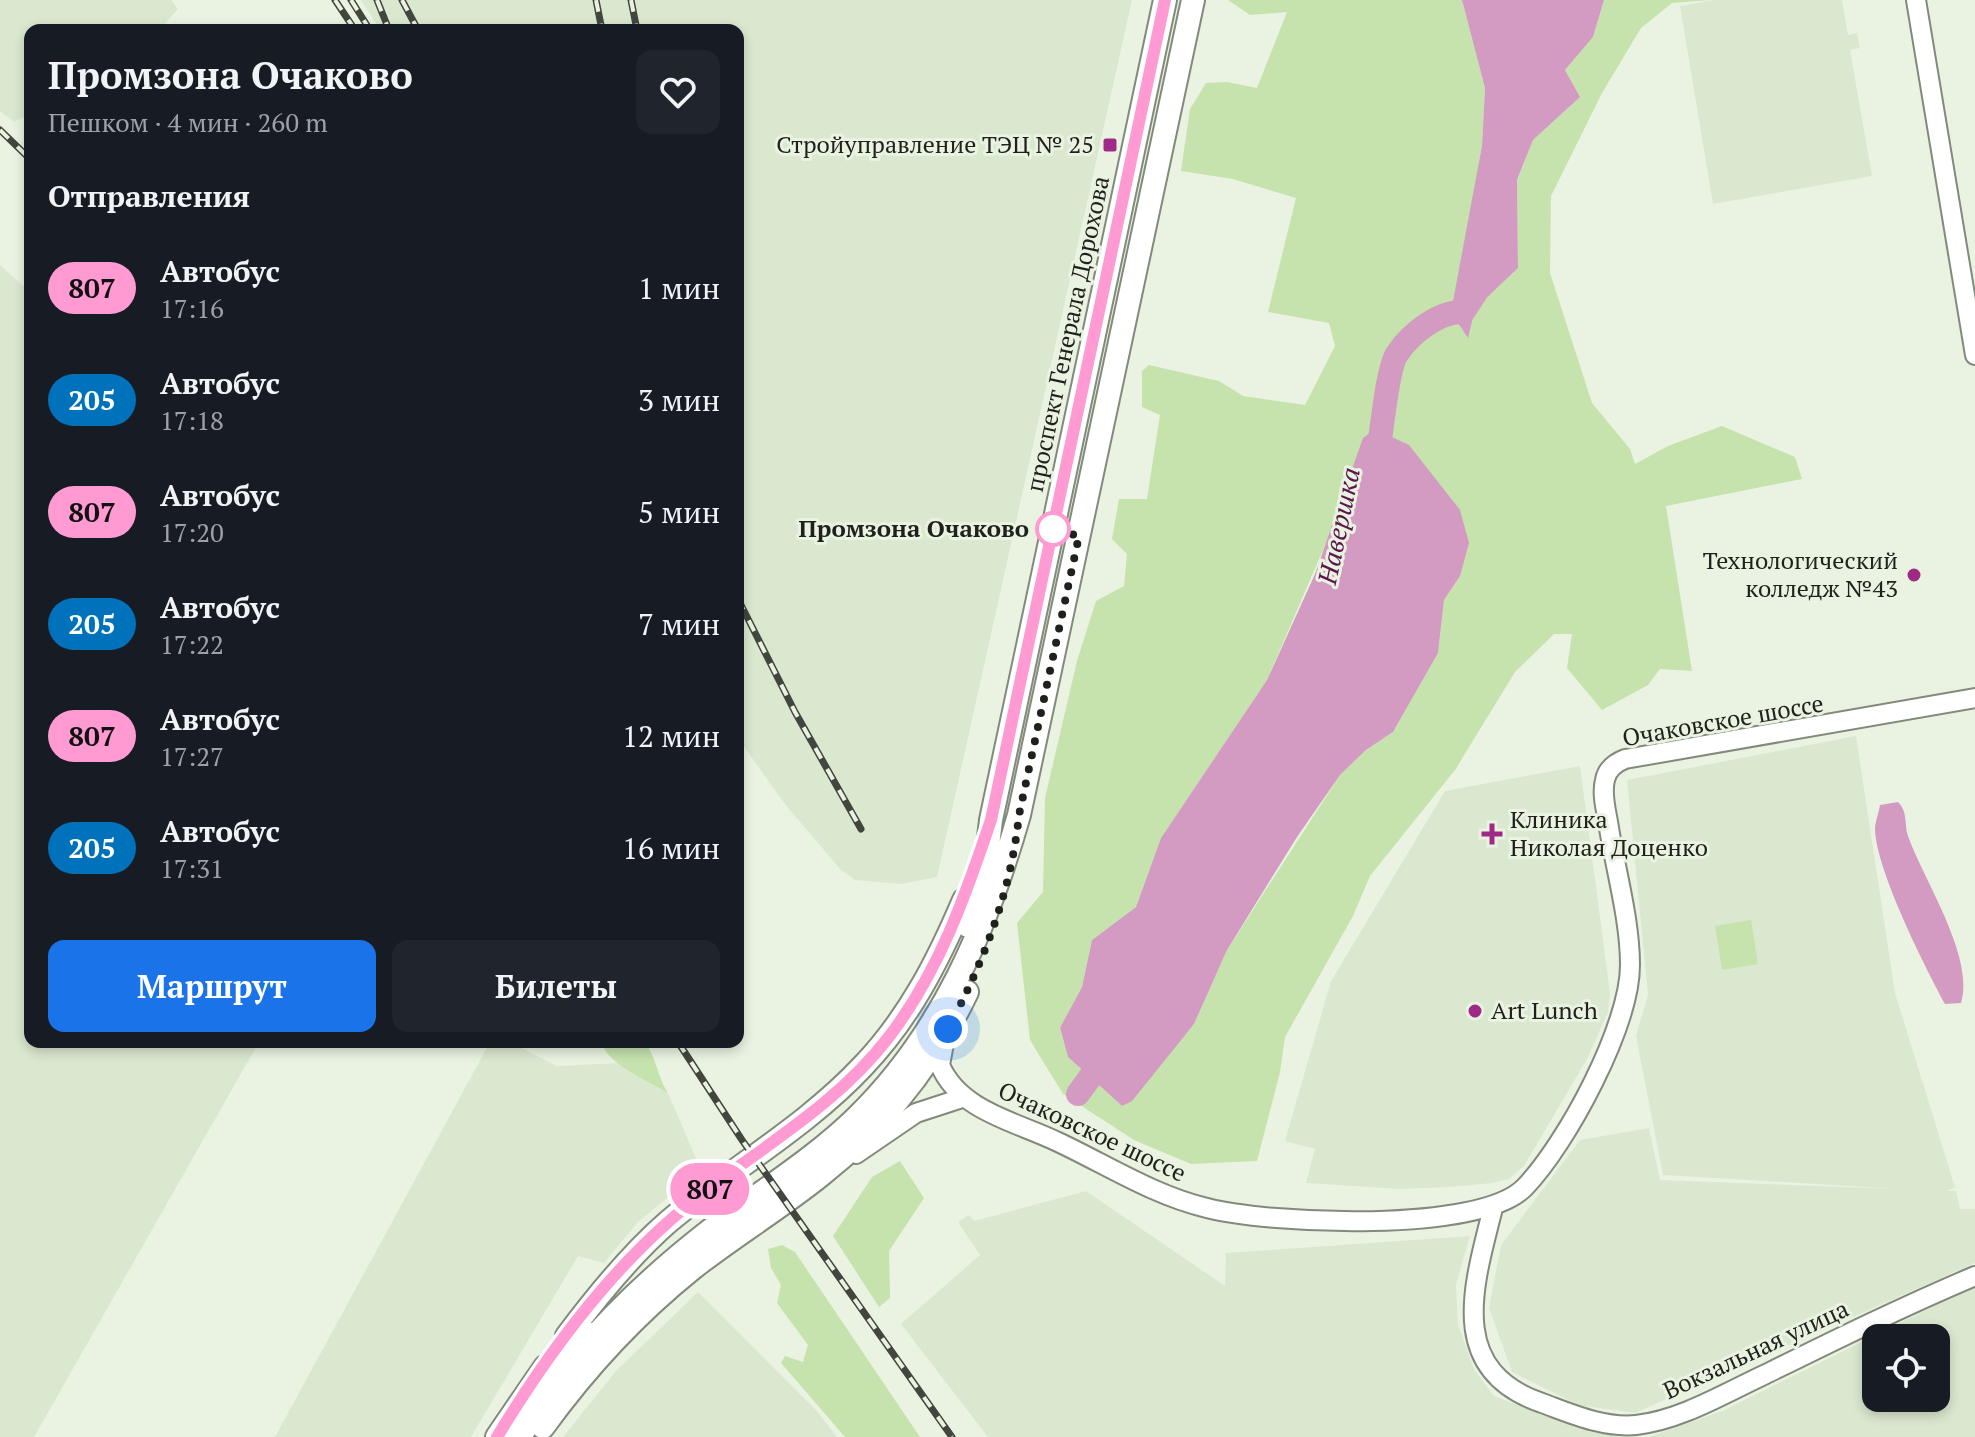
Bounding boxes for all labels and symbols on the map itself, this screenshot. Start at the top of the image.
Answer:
place label: Стройуправление ТЭЦ № 25 [776,128,1094,160]
marker: Стройуправление ТЭЦ № 25 [1101,136,1119,154]
street label: проспект Генерала Дорохова [1018,173,1116,495]
water label: Навершка [1309,464,1367,588]
place label: Промзона Очаково [799,512,1029,544]
marker: Промзона Очаково [1036,512,1070,546]
place label: Технологический колледж №43 [1703,544,1898,604]
marker: Технологический колледж №43 [1905,566,1923,584]
street label: Очаковское шоссе [1620,687,1826,753]
place label: Клиника Николая Доценко [1510,803,1708,863]
marker: Клиника Николая Доценко [1481,823,1503,845]
place label: Art Lunch [1491,994,1598,1026]
marker: Art Lunch [1466,1002,1484,1020]
your location [928,1009,968,1049]
street label: Очаковское шоссе [993,1074,1192,1189]
line badge: 807 [664,1163,756,1215]
street label: Вокзальная улица [1658,1292,1854,1406]

